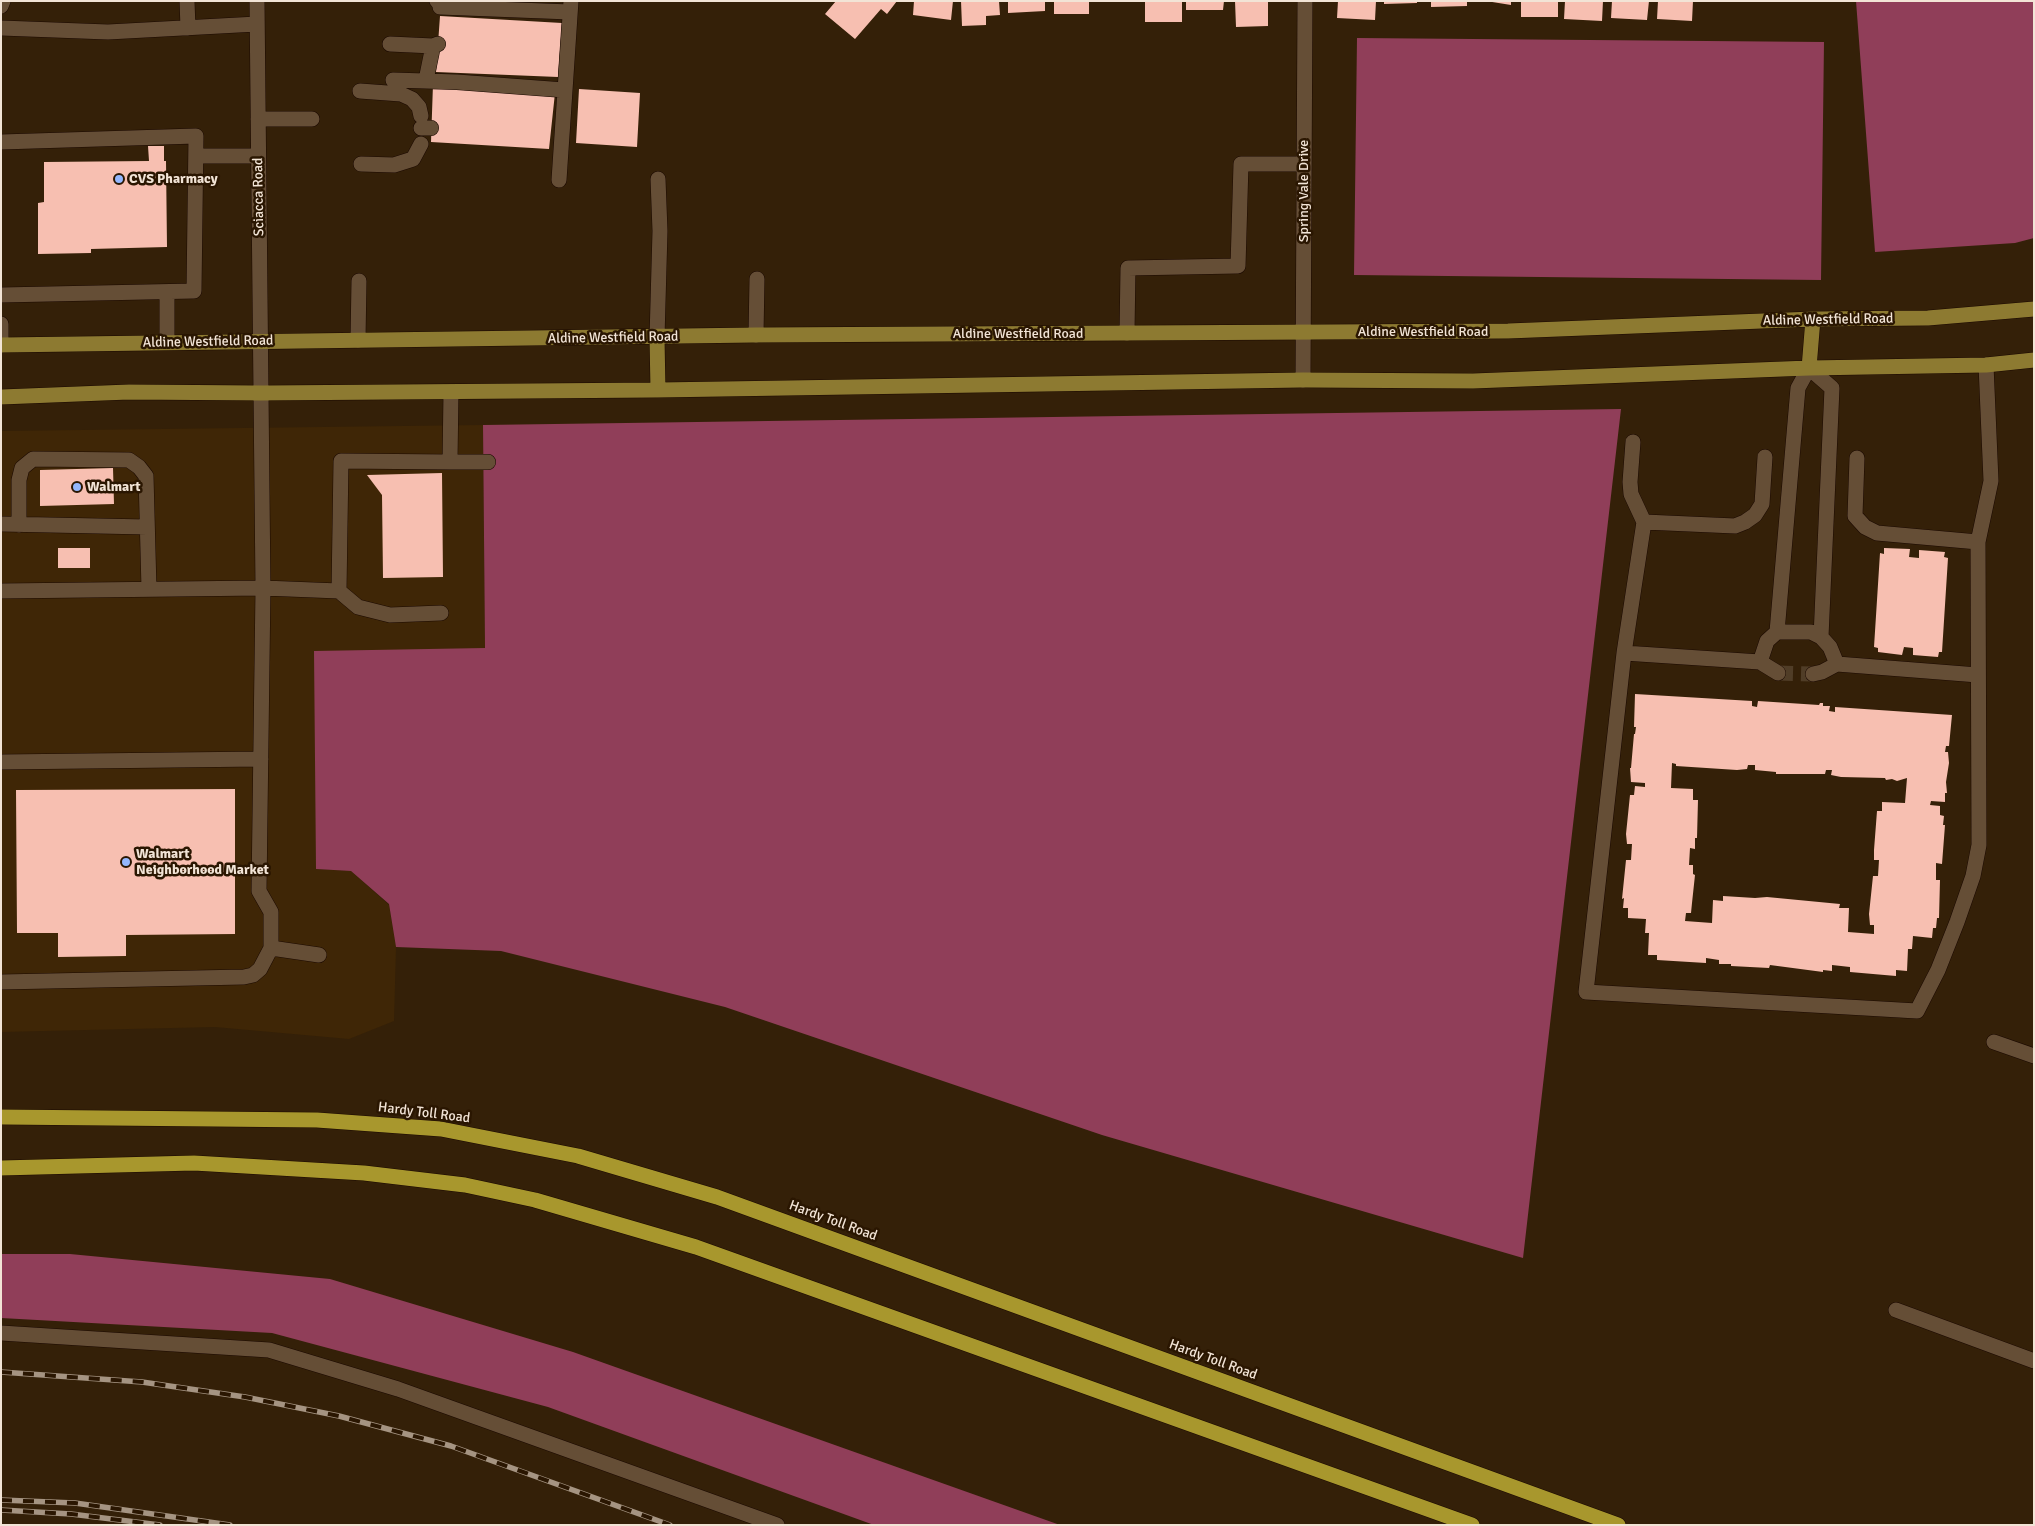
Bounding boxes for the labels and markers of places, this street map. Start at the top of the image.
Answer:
place label: CVS Pharmacy [129,171,218,187]
marker: CVS Pharmacy [113,173,125,185]
place label: Walmart [87,479,141,495]
marker: Walmart [71,481,83,493]
place label: Walmart Neighborhood Market [136,846,269,879]
marker: Walmart Neighborhood Market [120,856,132,868]

